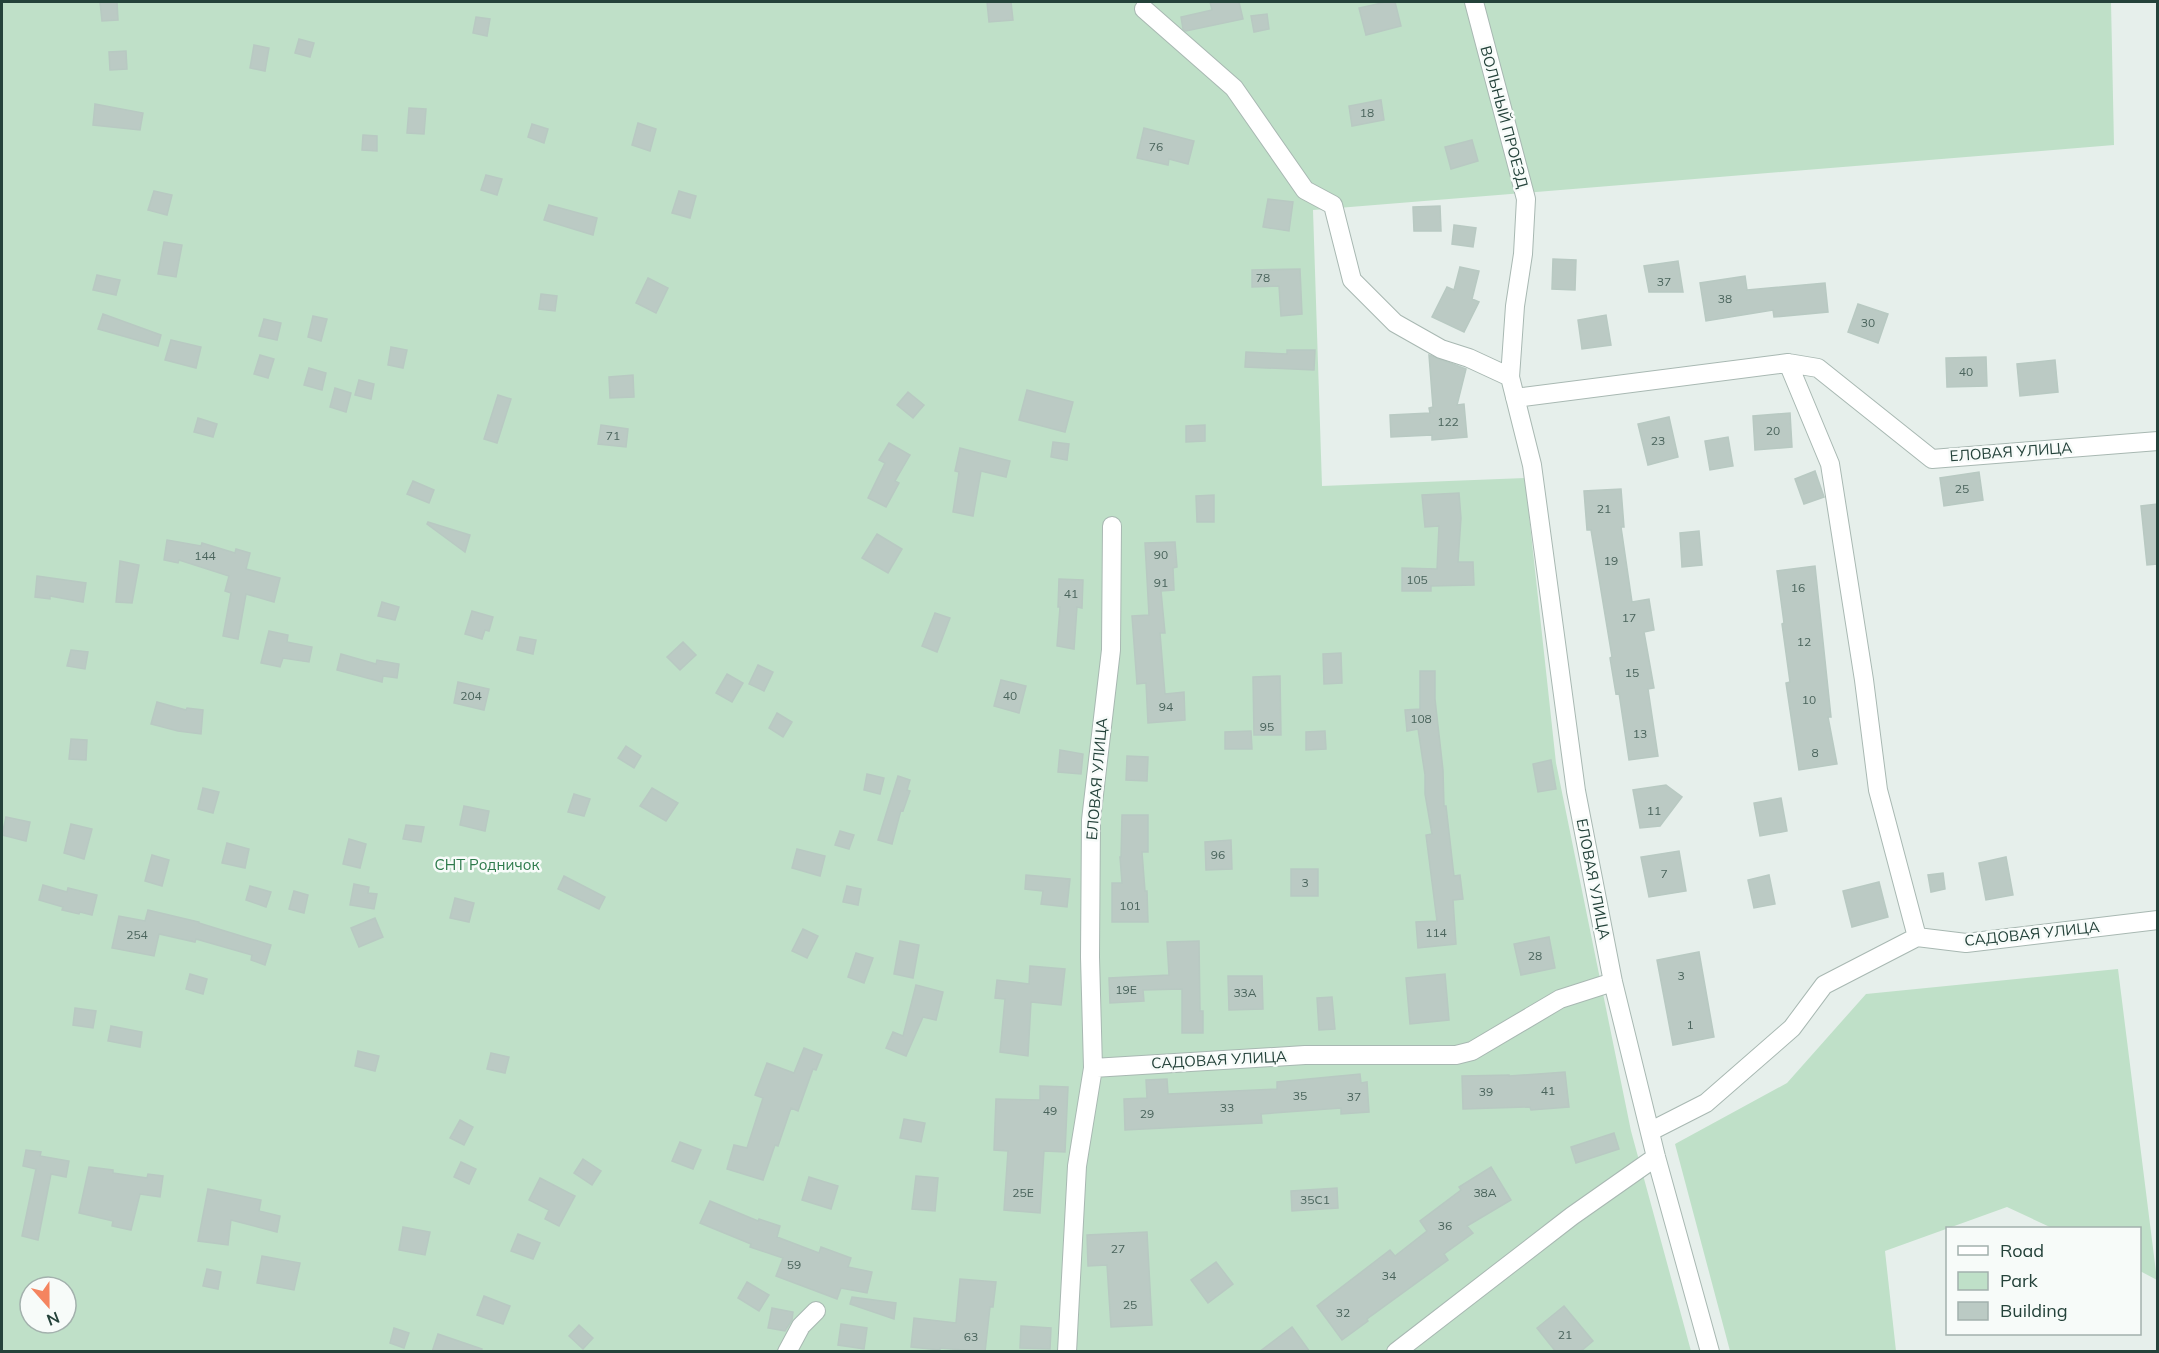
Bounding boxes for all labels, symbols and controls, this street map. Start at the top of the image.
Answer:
street label: ВОЛЬНЫЙ ПРОЕЗД [1476,44,1533,190]
house number: 18 [1360,105,1374,120]
house number: 76 [1149,139,1163,154]
house number: 78 [1256,270,1270,285]
house number: 37 [1657,274,1671,289]
house number: 38 [1718,291,1732,306]
house number: 30 [1861,315,1875,330]
house number: 40 [1959,364,1973,379]
house number: 122 [1437,414,1459,429]
house number: 20 [1766,423,1780,438]
house number: 71 [606,428,620,443]
house number: 23 [1651,433,1665,448]
street label: ЕЛОВАЯ УЛИЦА [1949,438,2073,465]
house number: 25 [1955,481,1969,496]
house number: 21 [1597,501,1611,516]
house number: 90 [1154,547,1168,562]
house number: 144 [194,548,216,563]
house number: 19 [1604,553,1618,568]
house number: 105 [1406,572,1428,587]
house number: 91 [1154,575,1168,590]
house number: 16 [1791,580,1805,595]
house number: 41 [1064,586,1078,601]
house number: 17 [1622,610,1636,625]
house number: 12 [1797,634,1811,649]
house number: 15 [1625,665,1639,680]
house number: 204 [460,688,482,703]
house number: 40 [1003,688,1017,703]
house number: 10 [1802,692,1816,707]
house number: 94 [1159,699,1173,714]
house number: 108 [1410,711,1432,726]
street label: ЕЛОВАЯ УЛИЦА [1082,717,1111,841]
house number: 95 [1260,719,1274,734]
house number: 13 [1633,726,1647,741]
house number: 8 [1811,745,1819,760]
house number: 11 [1647,803,1661,818]
street label: ЕЛОВАЯ УЛИЦА [1572,817,1615,941]
house number: 96 [1211,847,1225,862]
park label: СНТ Родничок [434,855,541,874]
house number: 7 [1660,866,1668,881]
house number: 3 [1301,875,1309,890]
house number: 101 [1119,898,1141,913]
street label: САДОВАЯ УЛИЦА [1964,917,2100,950]
house number: 114 [1425,925,1447,940]
house number: 254 [126,927,148,942]
house number: 28 [1528,948,1542,963]
house number: 3 [1677,968,1685,983]
house number: 19Е [1115,982,1137,997]
house number: 33А [1233,985,1257,1000]
house number: 1 [1686,1017,1694,1032]
street label: САДОВАЯ УЛИЦА [1151,1046,1287,1073]
house number: 41 [1541,1083,1555,1098]
house number: 39 [1479,1084,1493,1099]
house number: 35 [1293,1088,1307,1103]
house number: 37 [1347,1089,1361,1104]
house number: 33 [1220,1100,1234,1115]
house number: 49 [1043,1103,1057,1118]
house number: 29 [1140,1106,1154,1121]
house number: 25Е [1012,1185,1034,1200]
house number: 38А [1473,1185,1497,1200]
house number: 35С1 [1300,1192,1330,1207]
house number: 36 [1438,1218,1452,1233]
legend [1946,1227,2141,1335]
text: Road [2000,1239,2044,1262]
house number: 27 [1111,1241,1125,1256]
house number: 59 [787,1257,801,1272]
house number: 34 [1382,1268,1396,1283]
text: Park [2000,1269,2039,1292]
north arrow [18,1275,78,1335]
house number: 25 [1123,1297,1137,1312]
text: Building [2000,1299,2068,1322]
house number: 32 [1336,1305,1350,1320]
text: N [44,1308,63,1331]
house number: 21 [1558,1327,1572,1342]
house number: 63 [964,1329,978,1344]

